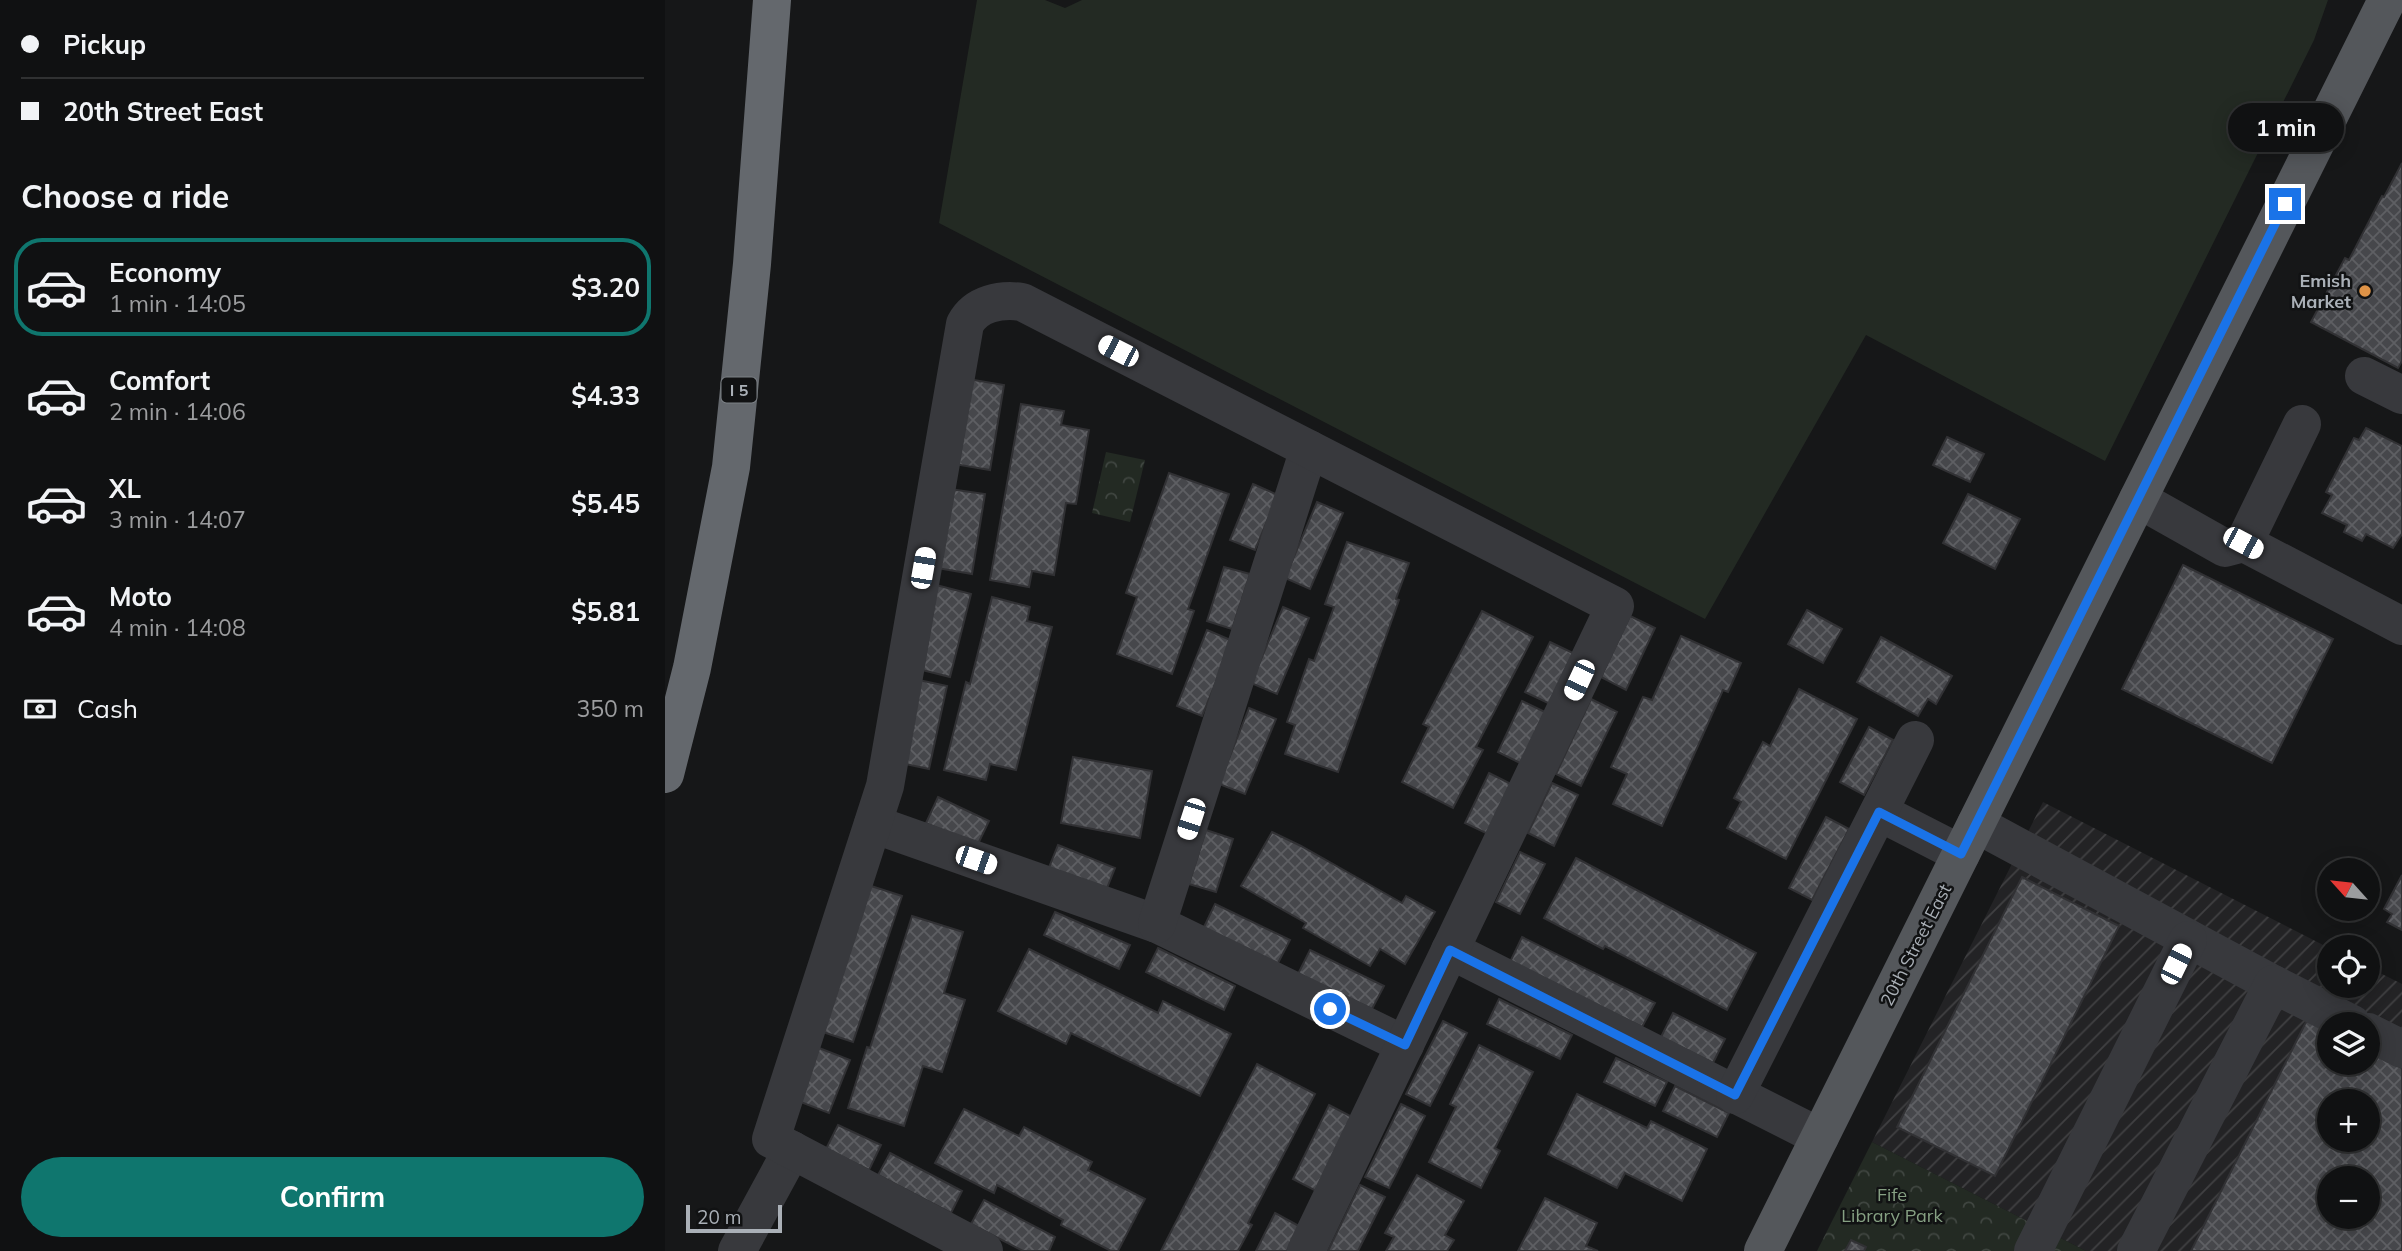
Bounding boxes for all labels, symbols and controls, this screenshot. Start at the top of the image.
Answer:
text: Pickup [63,28,146,61]
text: 20th Street East [63,95,263,128]
callout: 1 min [2227,102,2343,152]
text: 1 min [2256,113,2316,142]
text: Choose a ride [21,176,229,216]
route end [2269,188,2301,220]
icon: car [25,256,88,319]
text: Economy [109,256,221,289]
place label: Emish Market [2291,269,2351,313]
text: $3.20 [571,271,640,304]
marker: Emish Market [2357,283,2373,299]
text: 1 min · 14:05 [109,289,246,318]
car [1095,332,1142,370]
icon: car [25,364,88,427]
text: Comfort [109,364,210,397]
road number: I 5 [721,378,757,402]
text: $4.33 [571,379,640,412]
text: 2 min · 14:06 [109,397,246,426]
icon: car [25,472,88,535]
text: XL [109,472,141,505]
text: $5.45 [571,487,640,520]
text: 3 min · 14:07 [109,505,246,534]
car [2220,524,2267,562]
car [910,545,937,591]
icon: car [25,580,88,643]
text: Moto [109,580,172,613]
text: $5.81 [571,595,640,628]
text: 4 min · 14:08 [109,613,246,642]
car [1561,657,1598,703]
icon: cash [21,690,59,728]
text: Cash [77,692,138,725]
text: 350 m [576,694,644,723]
car [1175,796,1208,842]
car [953,843,1000,877]
north arrow [2317,858,2380,920]
map controls [2317,858,2380,1229]
street label: 20th Street East [1875,880,1956,1010]
button: locate [2317,935,2380,998]
car [2158,941,2195,987]
route start [1314,993,1346,1025]
button: layers [2317,1012,2380,1075]
button: + [2317,1089,2380,1152]
button: Confirm [21,1157,644,1237]
button: − [2317,1166,2380,1229]
park label: Fife Library Park [1841,1183,1943,1227]
scale bar [686,1202,782,1234]
text: 20 m [697,1205,741,1229]

